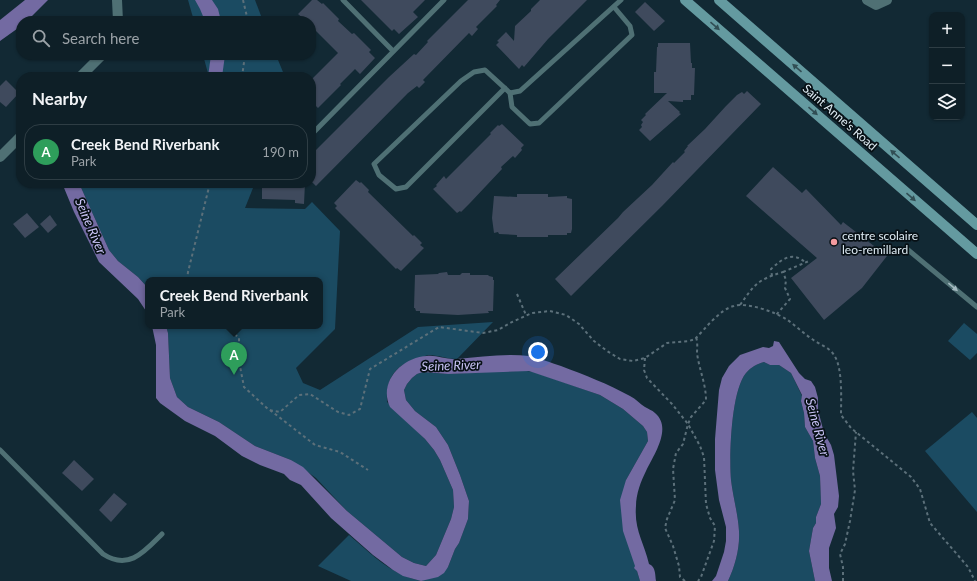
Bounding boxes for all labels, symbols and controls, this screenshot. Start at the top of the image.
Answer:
map controls [929,12,965,120]
button: + [929,12,965,48]
search box [16,16,316,60]
one-way arrow [709,21,720,30]
icon: search [30,27,52,49]
text: Search here [62,29,139,47]
button: − [929,48,965,84]
one-way arrow [792,63,802,73]
street label: Saint Anne's Road [800,81,880,153]
button: layers [929,84,965,120]
text: Nearby [32,88,87,109]
one-way arrow [808,106,817,115]
text: Creek Bend Riverbank [71,135,220,153]
text: A [41,144,51,160]
text: 190 m [262,144,299,160]
one-way arrow [890,149,900,158]
text: Park [71,153,96,169]
one-way arrow [905,192,916,201]
water label: Seine River [72,196,110,257]
place label: centre scolaire leo-remillard [842,228,918,257]
marker: centre scolaire leo-remillard [829,237,839,247]
popup [145,277,323,329]
one-way arrow [948,283,959,292]
text: Creek Bend Riverbank [160,286,308,304]
text: Park [160,304,185,320]
pin: A [221,342,247,375]
your location [528,342,548,362]
water label: Seine River [421,356,481,374]
water label: Seine River [803,396,834,458]

